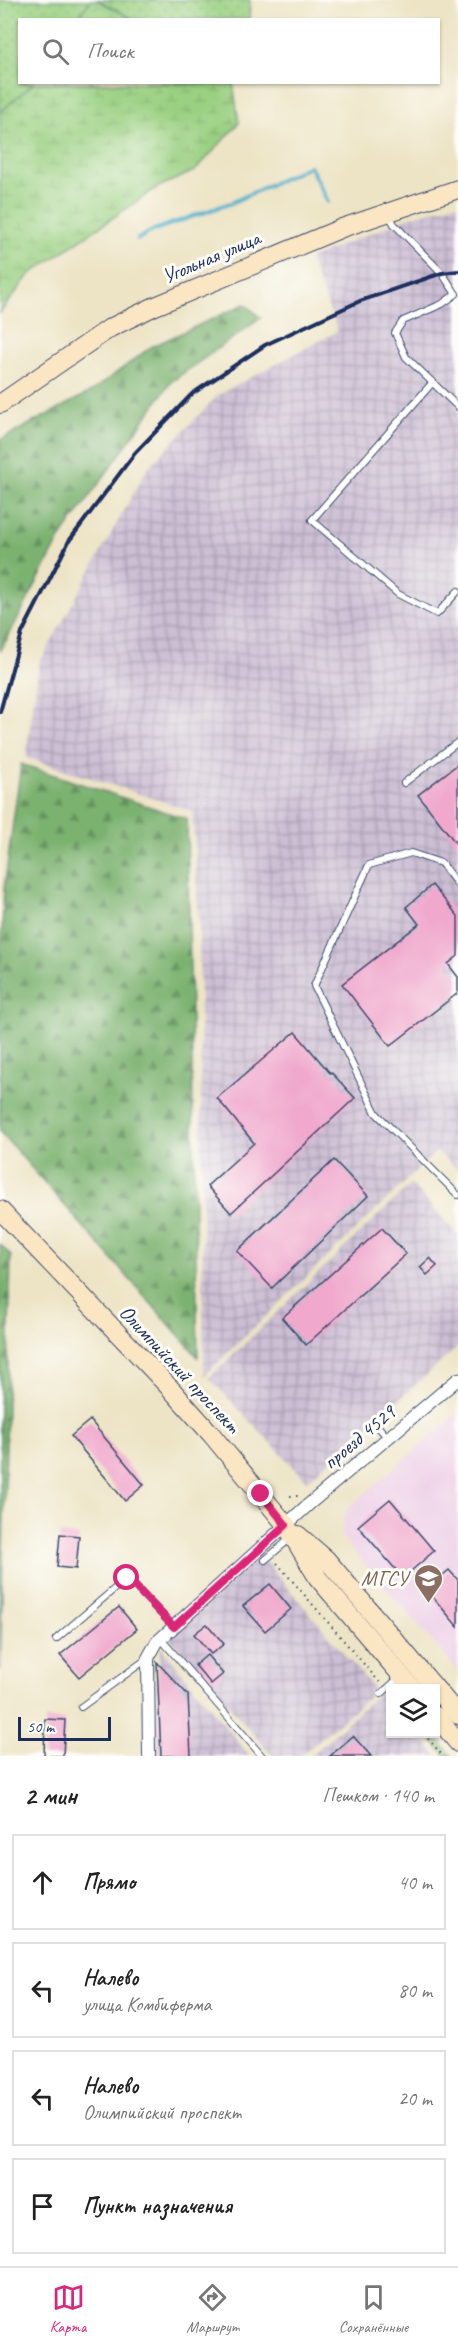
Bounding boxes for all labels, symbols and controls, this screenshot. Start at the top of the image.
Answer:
search box [18,18,440,84]
icon: search [39,35,72,68]
text: Поиск [87,37,133,65]
street label: Угольная улица [158,224,266,289]
street label: Олимпийский проспект [114,1299,247,1440]
street label: проезд 4529 [317,1398,402,1475]
route end [247,1480,273,1506]
school or university icon: МГСУ [413,1562,445,1604]
route start [113,1564,139,1590]
place label: МГСУ [361,1565,411,1591]
map controls [386,1684,440,1738]
button: layers [386,1684,440,1738]
scale bar [18,1714,111,1742]
text: 50 m [27,1717,54,1737]
text: 2 мин [24,1779,77,1812]
text: Пешком · 140 m [322,1783,434,1808]
icon: ahead [26,1866,59,1899]
text: Прямо [83,1868,135,1896]
text: 40 m [398,1870,432,1895]
text: Налево [83,1964,139,1992]
icon: left [26,1974,59,2007]
text: 80 m [398,1978,432,2003]
text: улица Комбиферма [83,1992,211,2017]
text: Налево [83,2072,139,2100]
icon: left [26,2082,59,2115]
text: 20 m [398,2086,432,2111]
text: Олимпийский проспект [83,2100,241,2125]
icon: arrive [26,2190,59,2223]
text: Пункт назначения [83,2192,232,2220]
tab: Карта [50,2281,86,2337]
tab: Маршрут [186,2281,239,2337]
tab: Сохранённые [339,2281,408,2337]

